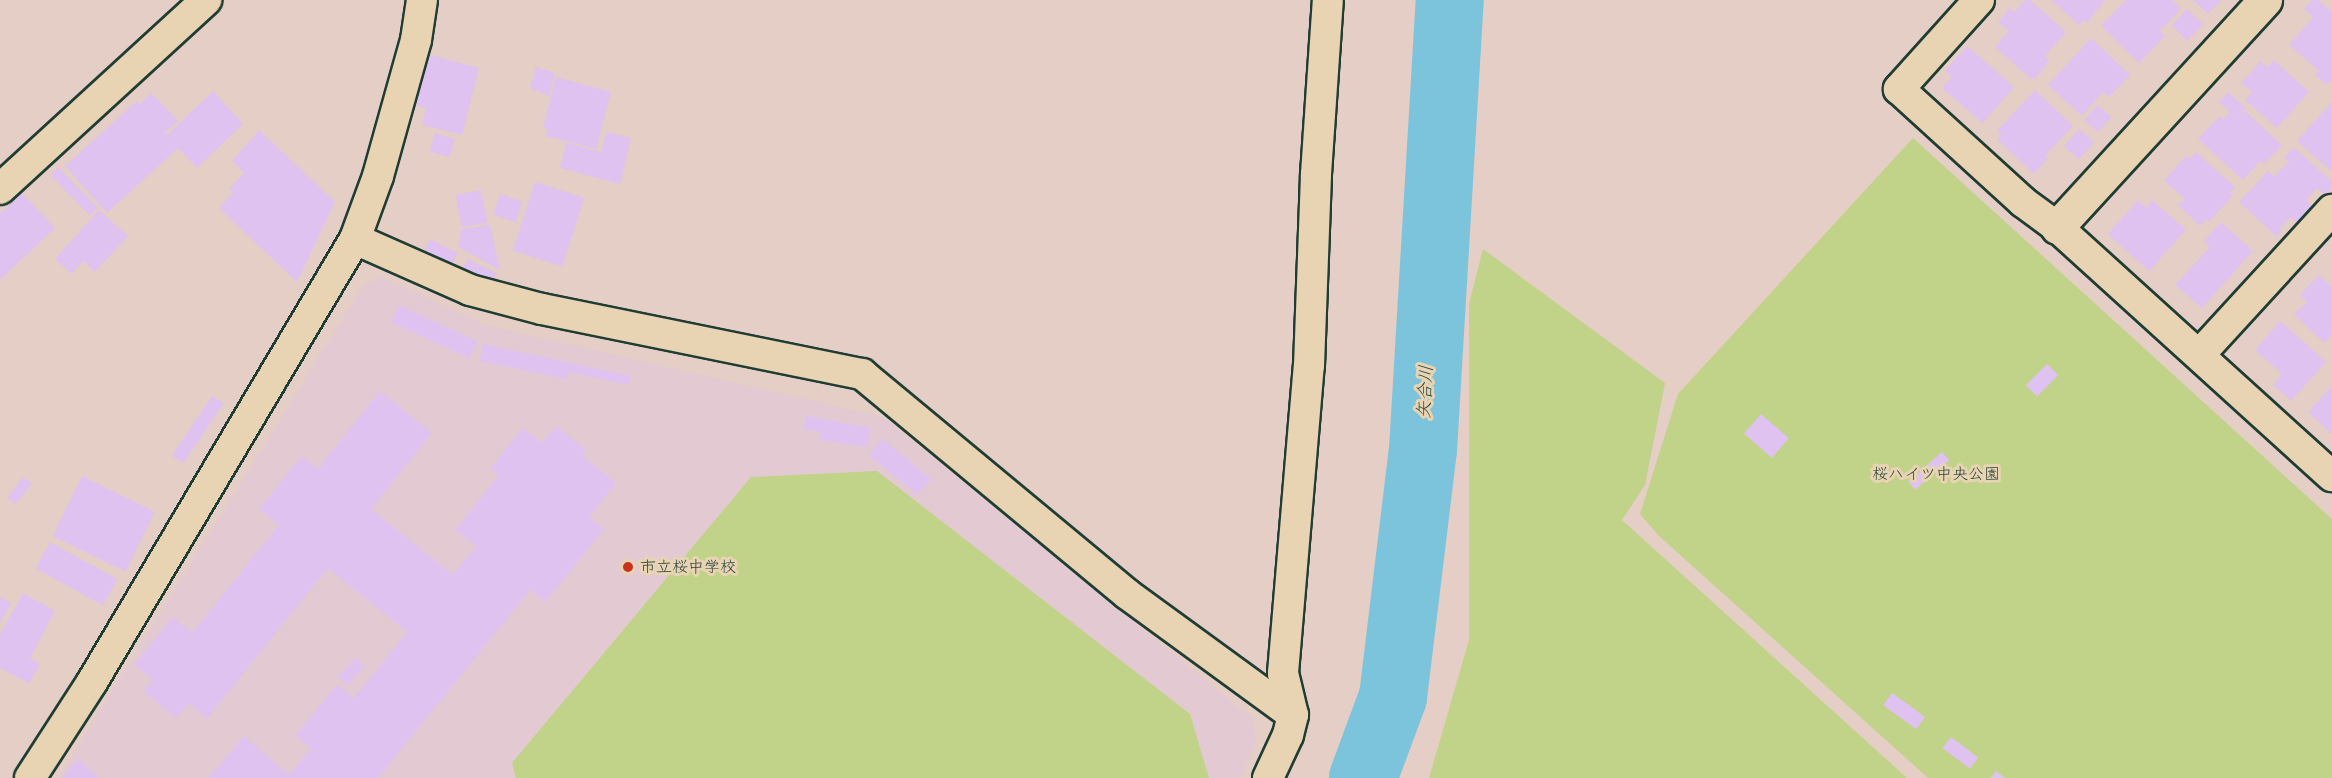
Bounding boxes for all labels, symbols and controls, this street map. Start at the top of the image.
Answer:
water label: 矢合川 [1414,364,1438,420]
park label: 桜ハイツ中央公園 [1872,464,2000,484]
place label: 市立桜中学校 [640,557,736,577]
marker: 市立桜中学校 [621,560,635,574]

